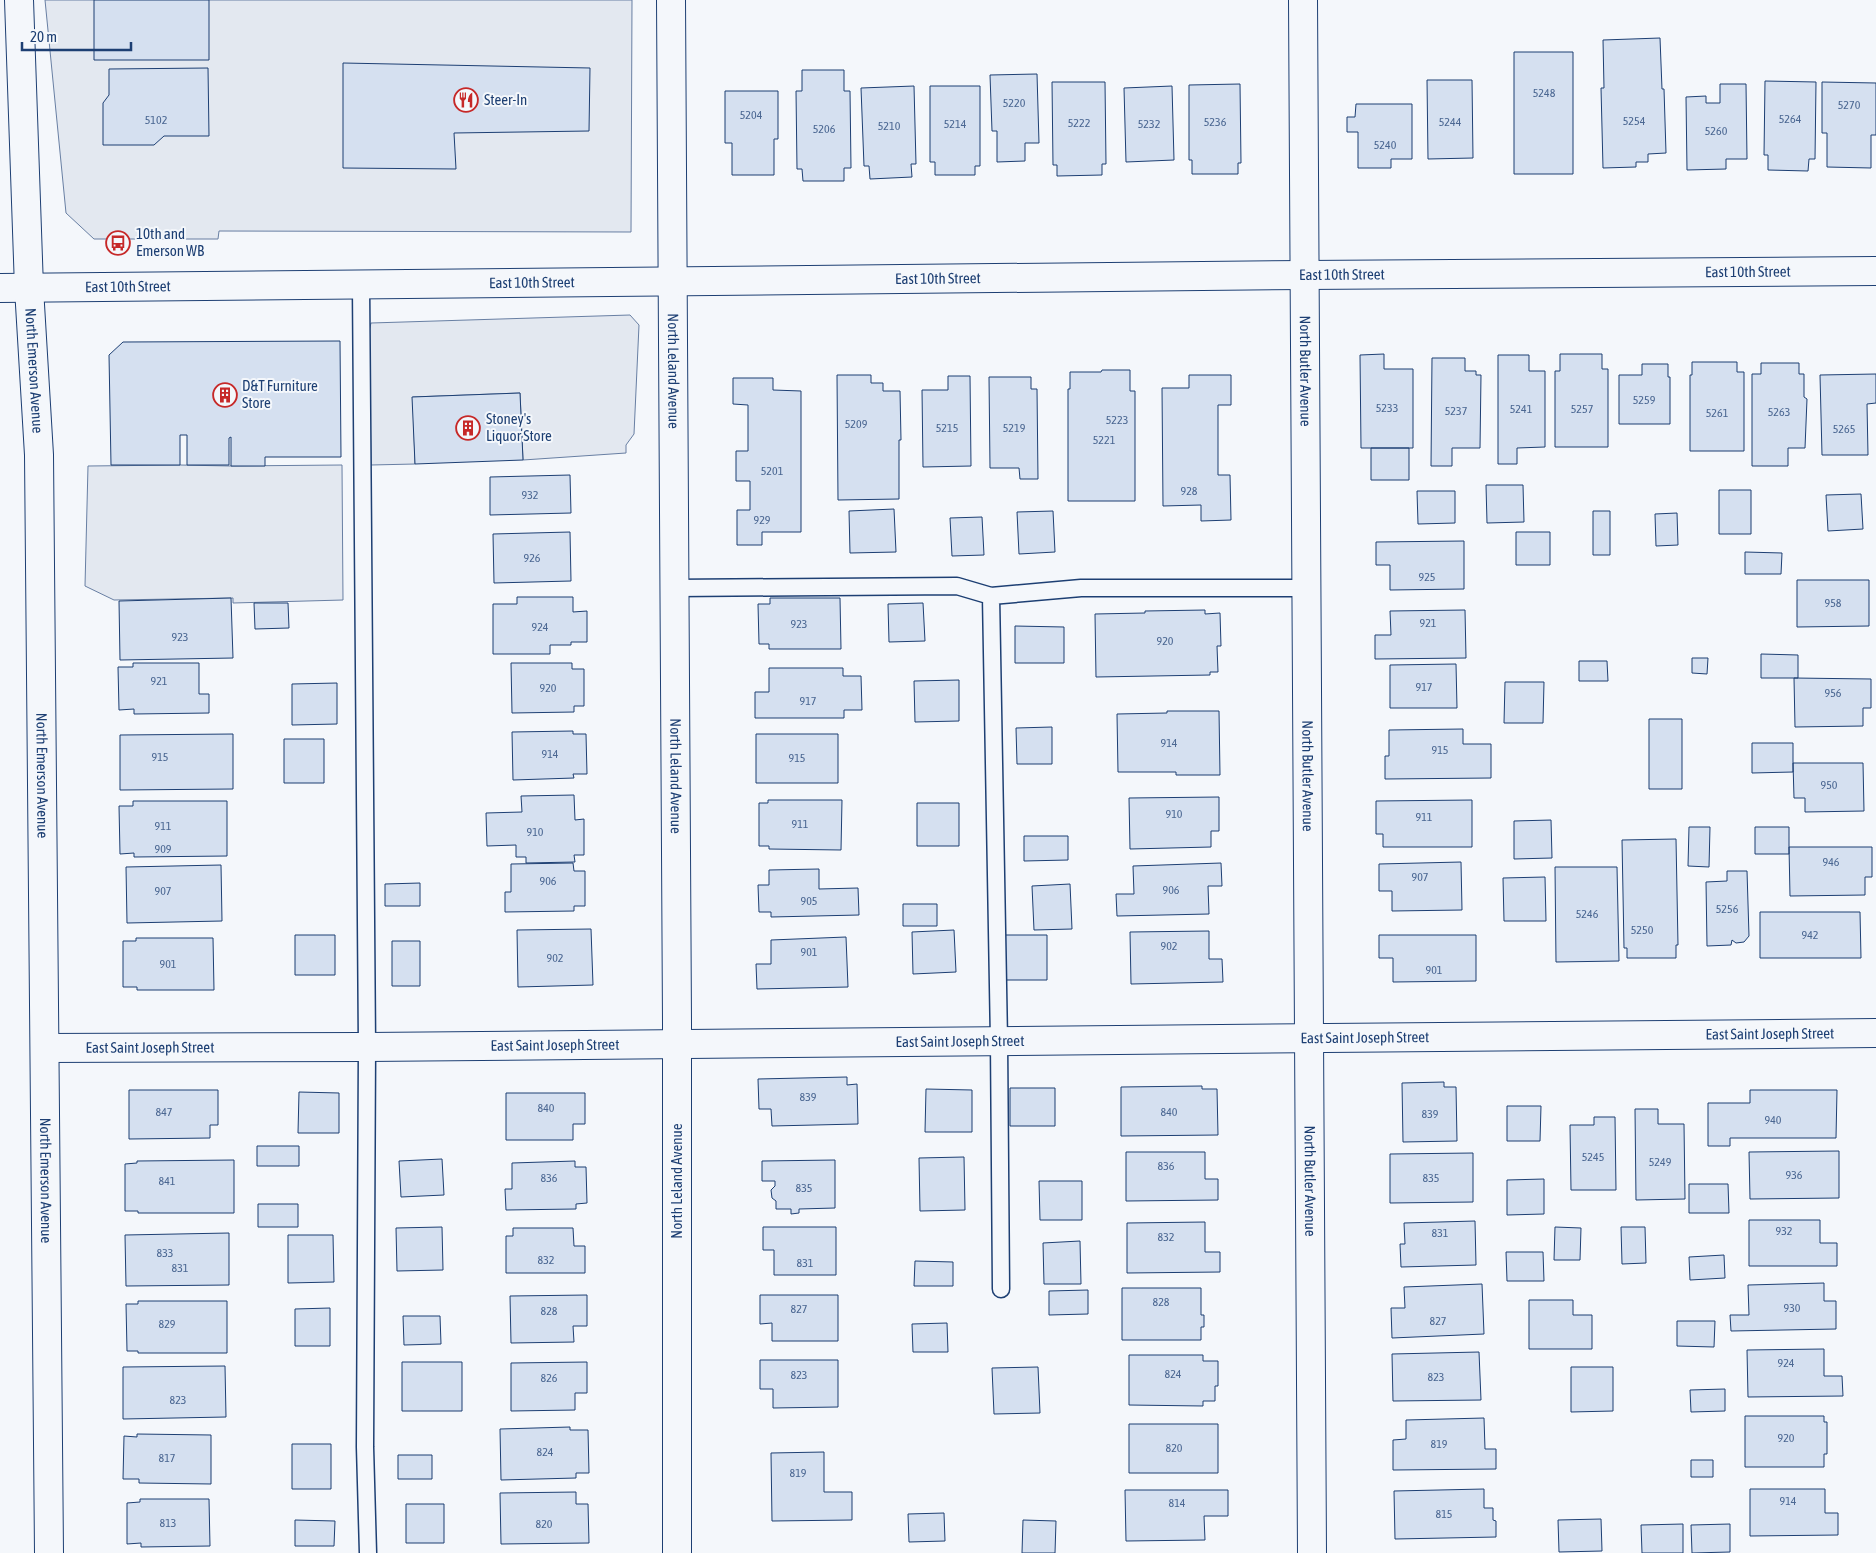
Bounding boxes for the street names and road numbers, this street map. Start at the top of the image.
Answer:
street label: East 10th Street [1705,263,1791,280]
street label: East 10th Street [1299,265,1385,283]
street label: East 10th Street [895,269,981,287]
street label: East 10th Street [489,273,575,291]
street label: East 10th Street [85,277,171,295]
street label: North Emerson Avenue [22,307,47,434]
street label: North Leland Avenue [665,313,683,429]
street label: North Butler Avenue [1297,315,1314,427]
street label: North Emerson Avenue [33,713,51,839]
street label: North Leland Avenue [667,718,685,834]
street label: North Butler Avenue [1299,720,1317,832]
street label: East Saint Joseph Street [1705,1024,1834,1043]
street label: East Saint Joseph Street [1300,1028,1429,1046]
street label: East Saint Joseph Street [895,1032,1024,1050]
street label: East Saint Joseph Street [490,1036,620,1054]
street label: East Saint Joseph Street [86,1038,214,1056]
street label: North Emerson Avenue [37,1118,55,1244]
street label: North Leland Avenue [668,1123,685,1239]
street label: North Butler Avenue [1302,1125,1319,1237]

